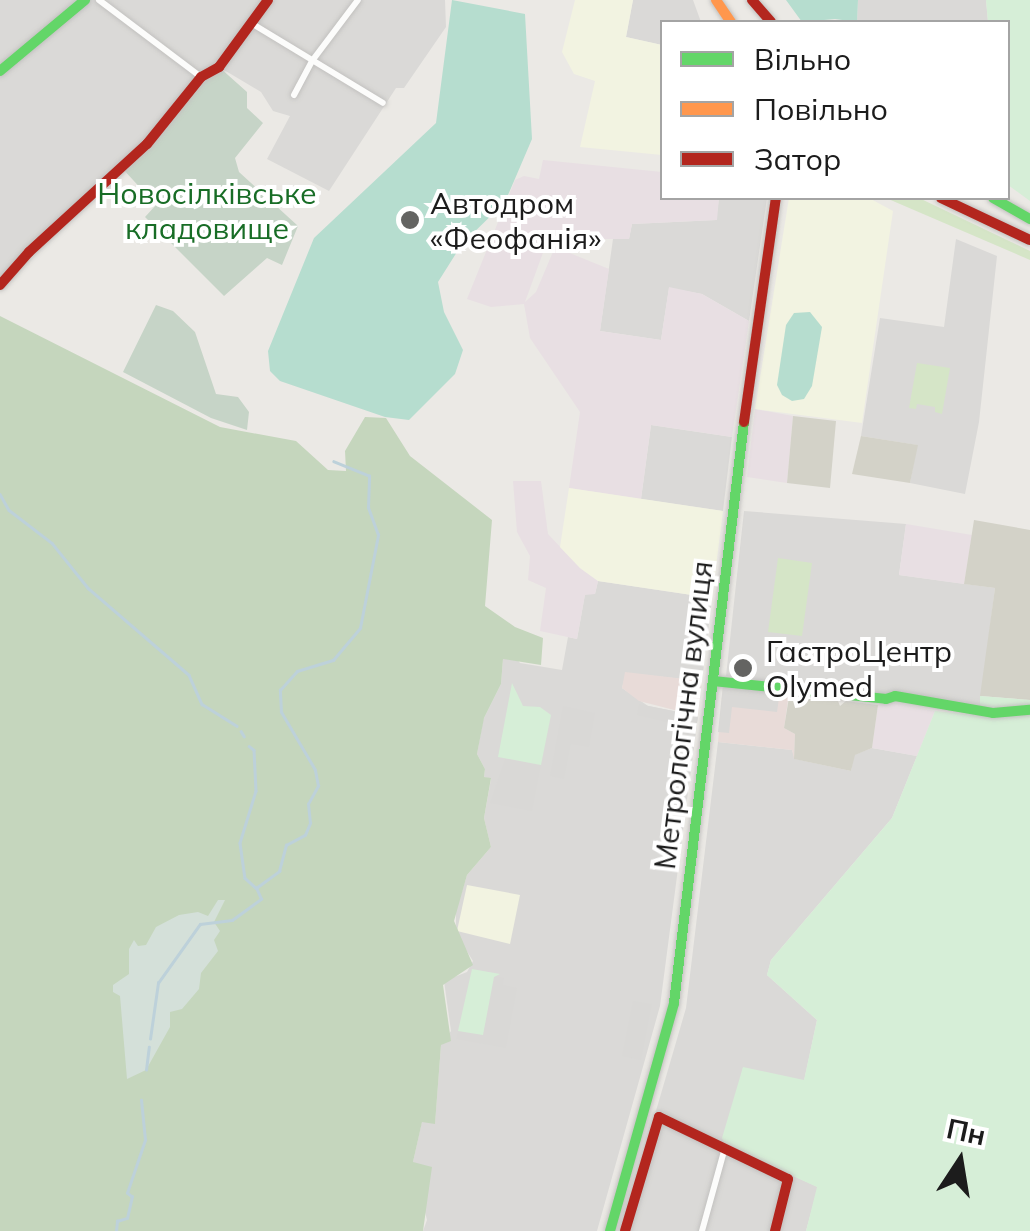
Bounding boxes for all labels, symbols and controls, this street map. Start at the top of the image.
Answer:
legend [660,20,1010,200]
text: Вільно [754,40,851,78]
text: Повільно [754,90,888,128]
text: Затор [754,140,841,178]
park label: Новосілківське кладовище [97,175,317,246]
place label: Автодром «Феофанія» [430,185,601,256]
marker: Автодром «Феофанія» [399,209,421,231]
street label: Метрологічна вулиця [646,559,720,871]
place label: ГастроЦентр Olymed [766,633,952,704]
marker: ГастроЦентр Olymed [730,655,756,681]
text: Пн [944,1110,989,1152]
north arrow [910,1111,1010,1211]

